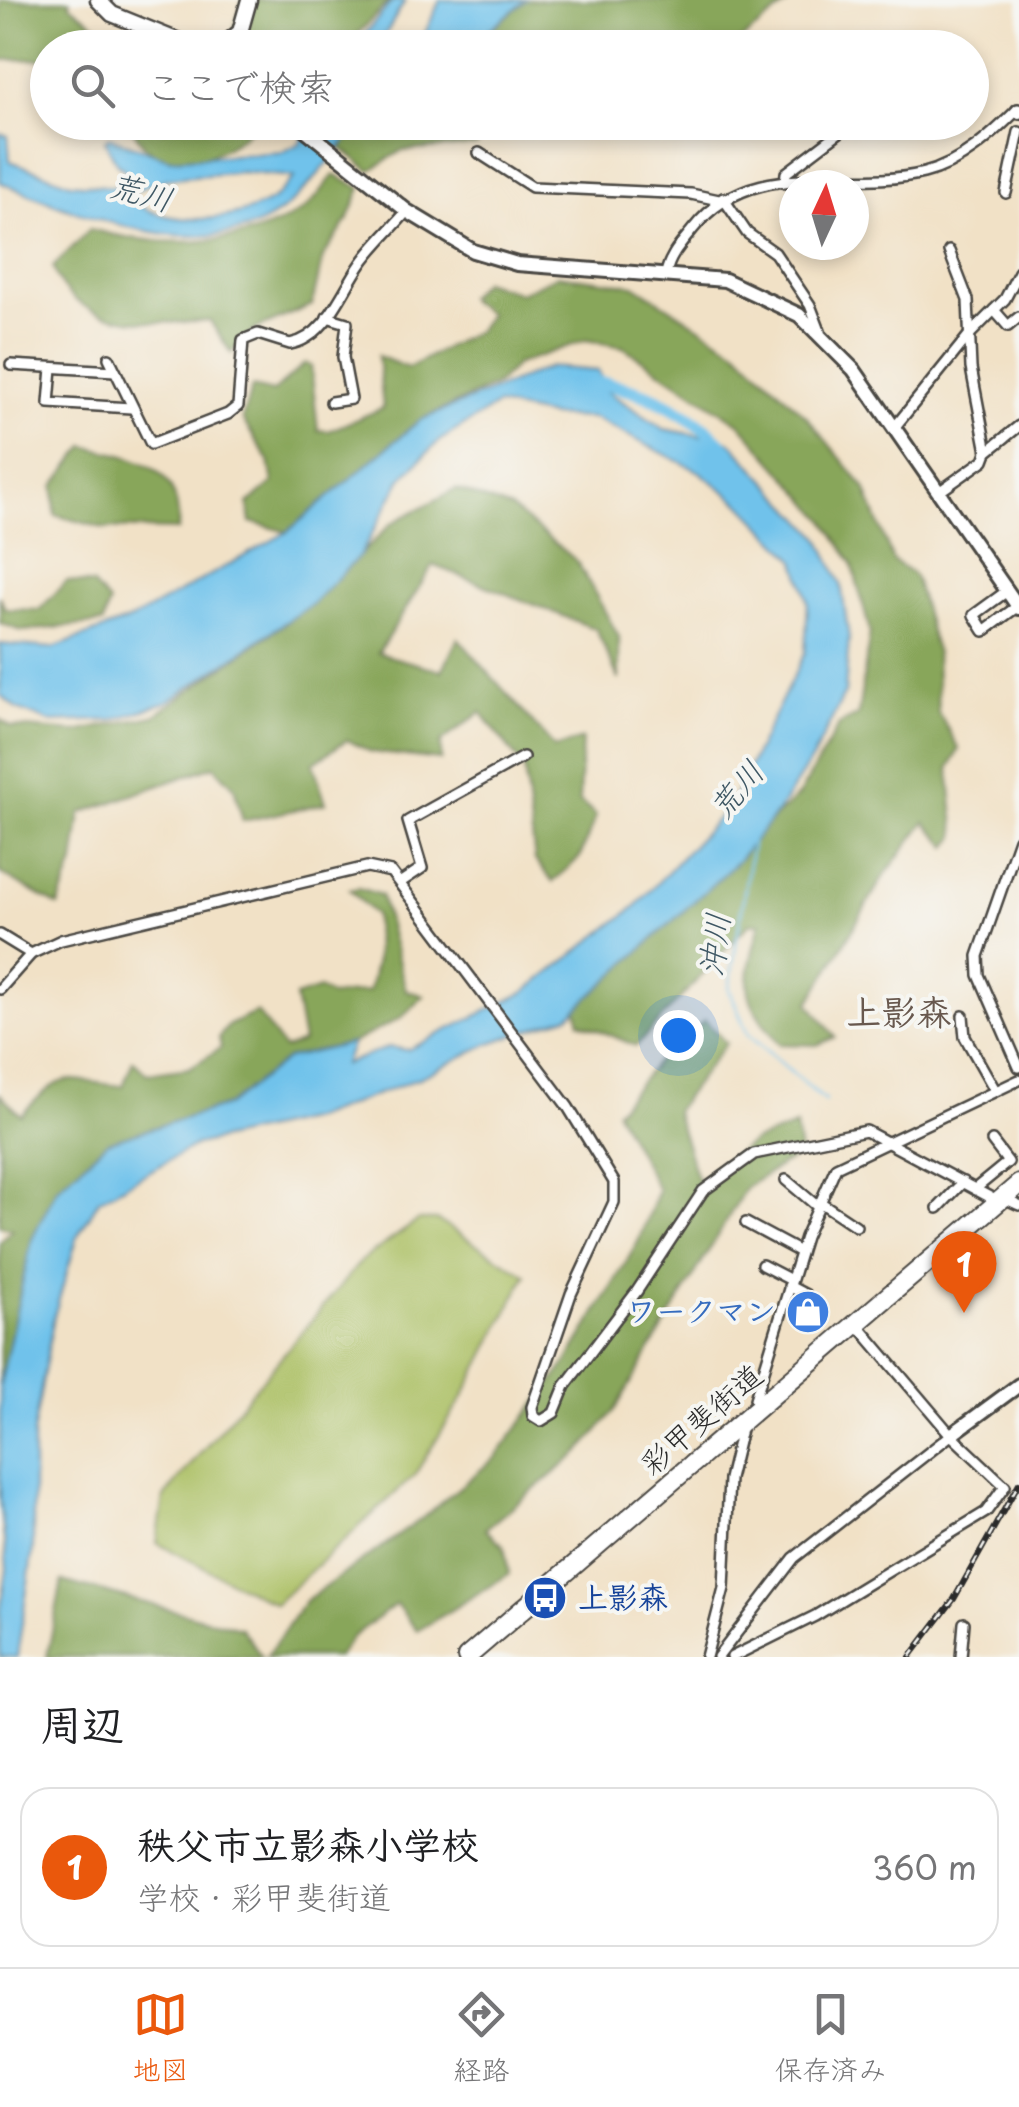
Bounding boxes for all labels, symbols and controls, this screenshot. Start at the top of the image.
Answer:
search box [30,30,989,140]
text: ここで検索 [145,57,335,114]
icon: search [65,58,120,113]
water label: 荒川 [104,160,179,223]
north arrow [779,170,869,260]
water label: 荒川 [697,749,774,829]
water label: 沖川 [685,910,741,979]
district label: 上影森 [846,984,952,1037]
your location [653,1010,704,1061]
pin: 1 [932,1230,996,1313]
place label: ワークマン [626,1287,776,1332]
shop icon: ワークマン [785,1289,831,1335]
street label: 彩甲斐街道 [629,1352,772,1484]
place label: 上影森 [578,1573,668,1618]
bus stop icon: 上影森 [522,1575,568,1621]
text: 周辺 [40,1691,124,1754]
text: 秩父市立影森小学校 [137,1815,479,1872]
text: 1 [67,1843,82,1891]
text: 360 m [872,1843,977,1891]
text: 学校 · 彩甲斐街道 [137,1872,391,1920]
tab: 地図 [132,1987,189,2090]
tab: 経路 [453,1987,510,2090]
tab: 保存済み [774,1987,887,2090]

